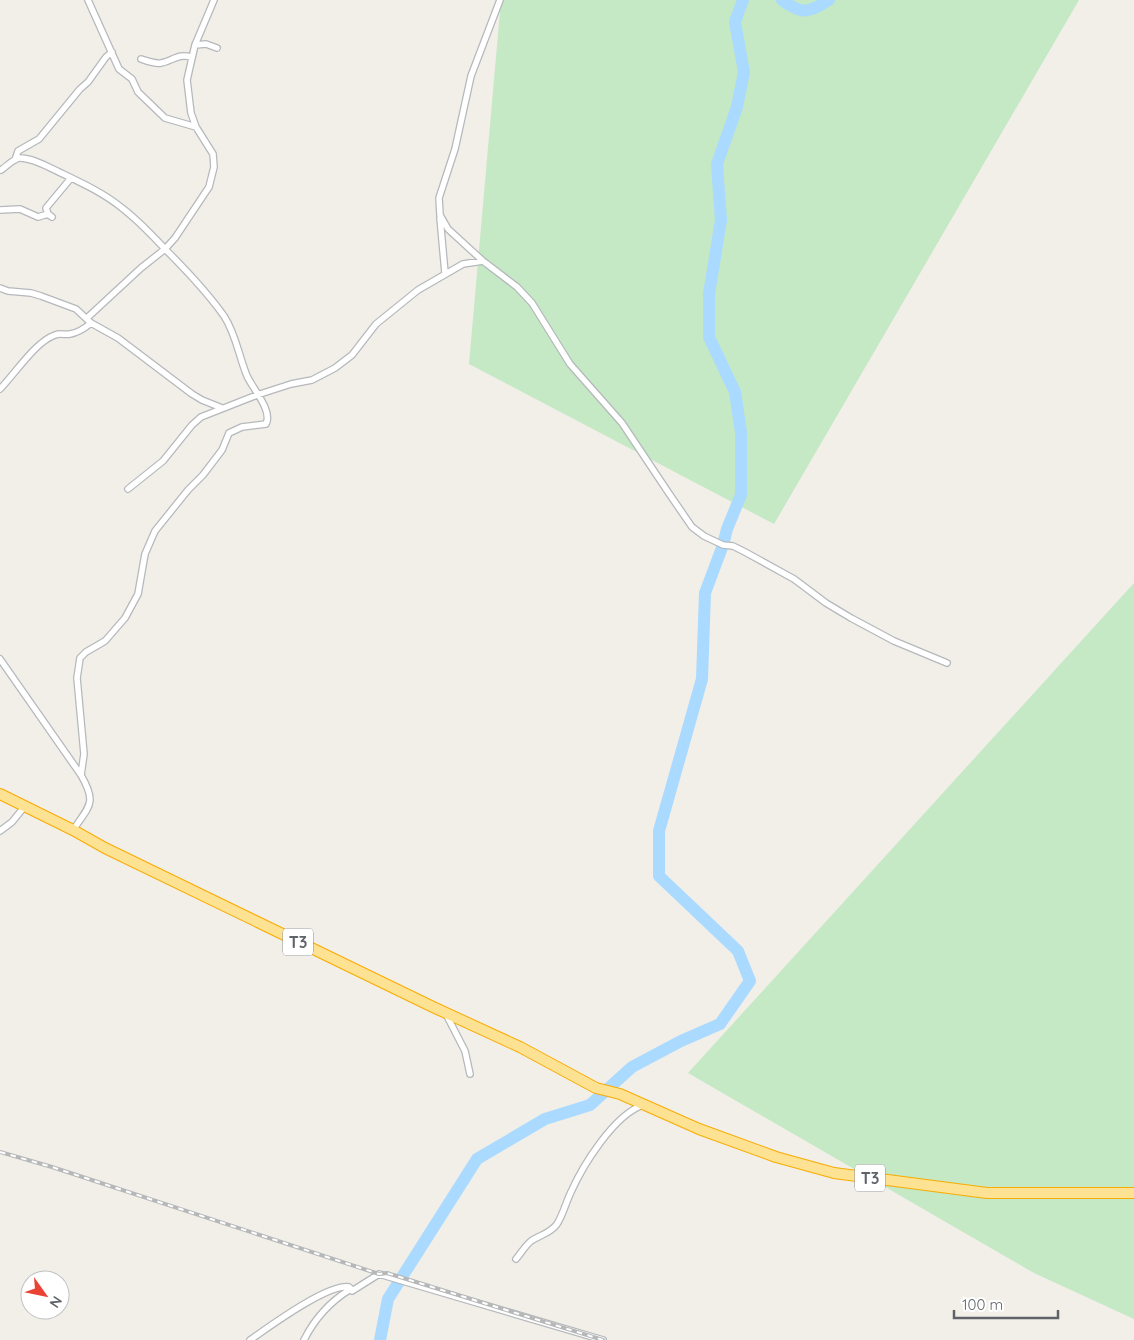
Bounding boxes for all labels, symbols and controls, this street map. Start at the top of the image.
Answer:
road number: T3 [283,929,313,956]
road number: T3 [855,1164,885,1192]
north arrow [20,1270,70,1320]
scale bar [954,1288,1058,1320]
text: N [46,1293,66,1311]
text: 100 m [962,1295,1003,1314]

